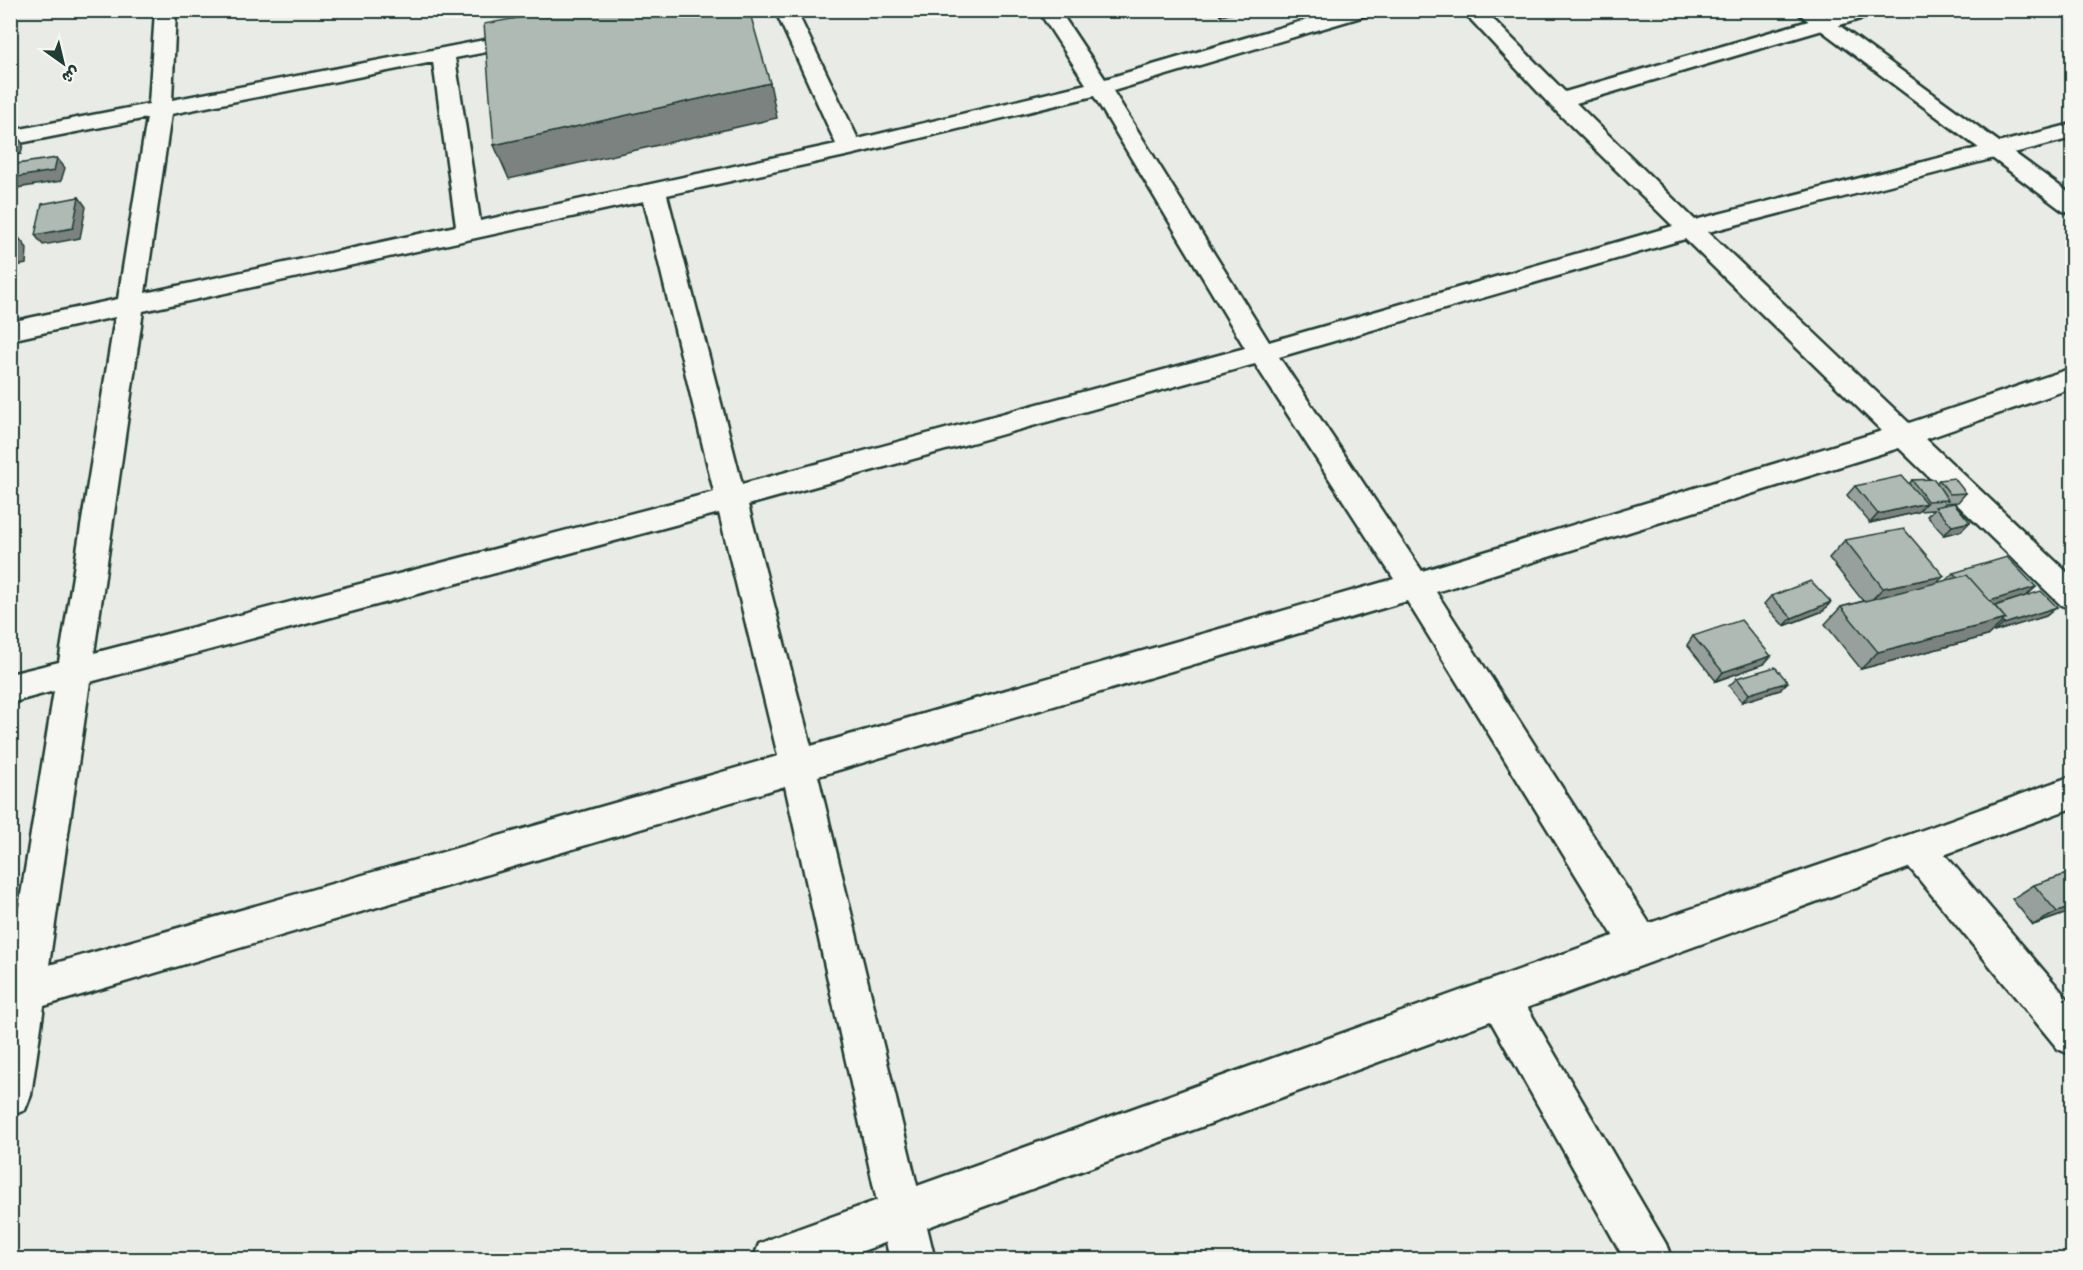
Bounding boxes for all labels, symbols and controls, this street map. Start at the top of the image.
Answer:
north arrow [33,33,93,93]
text: ش [57,61,84,88]

